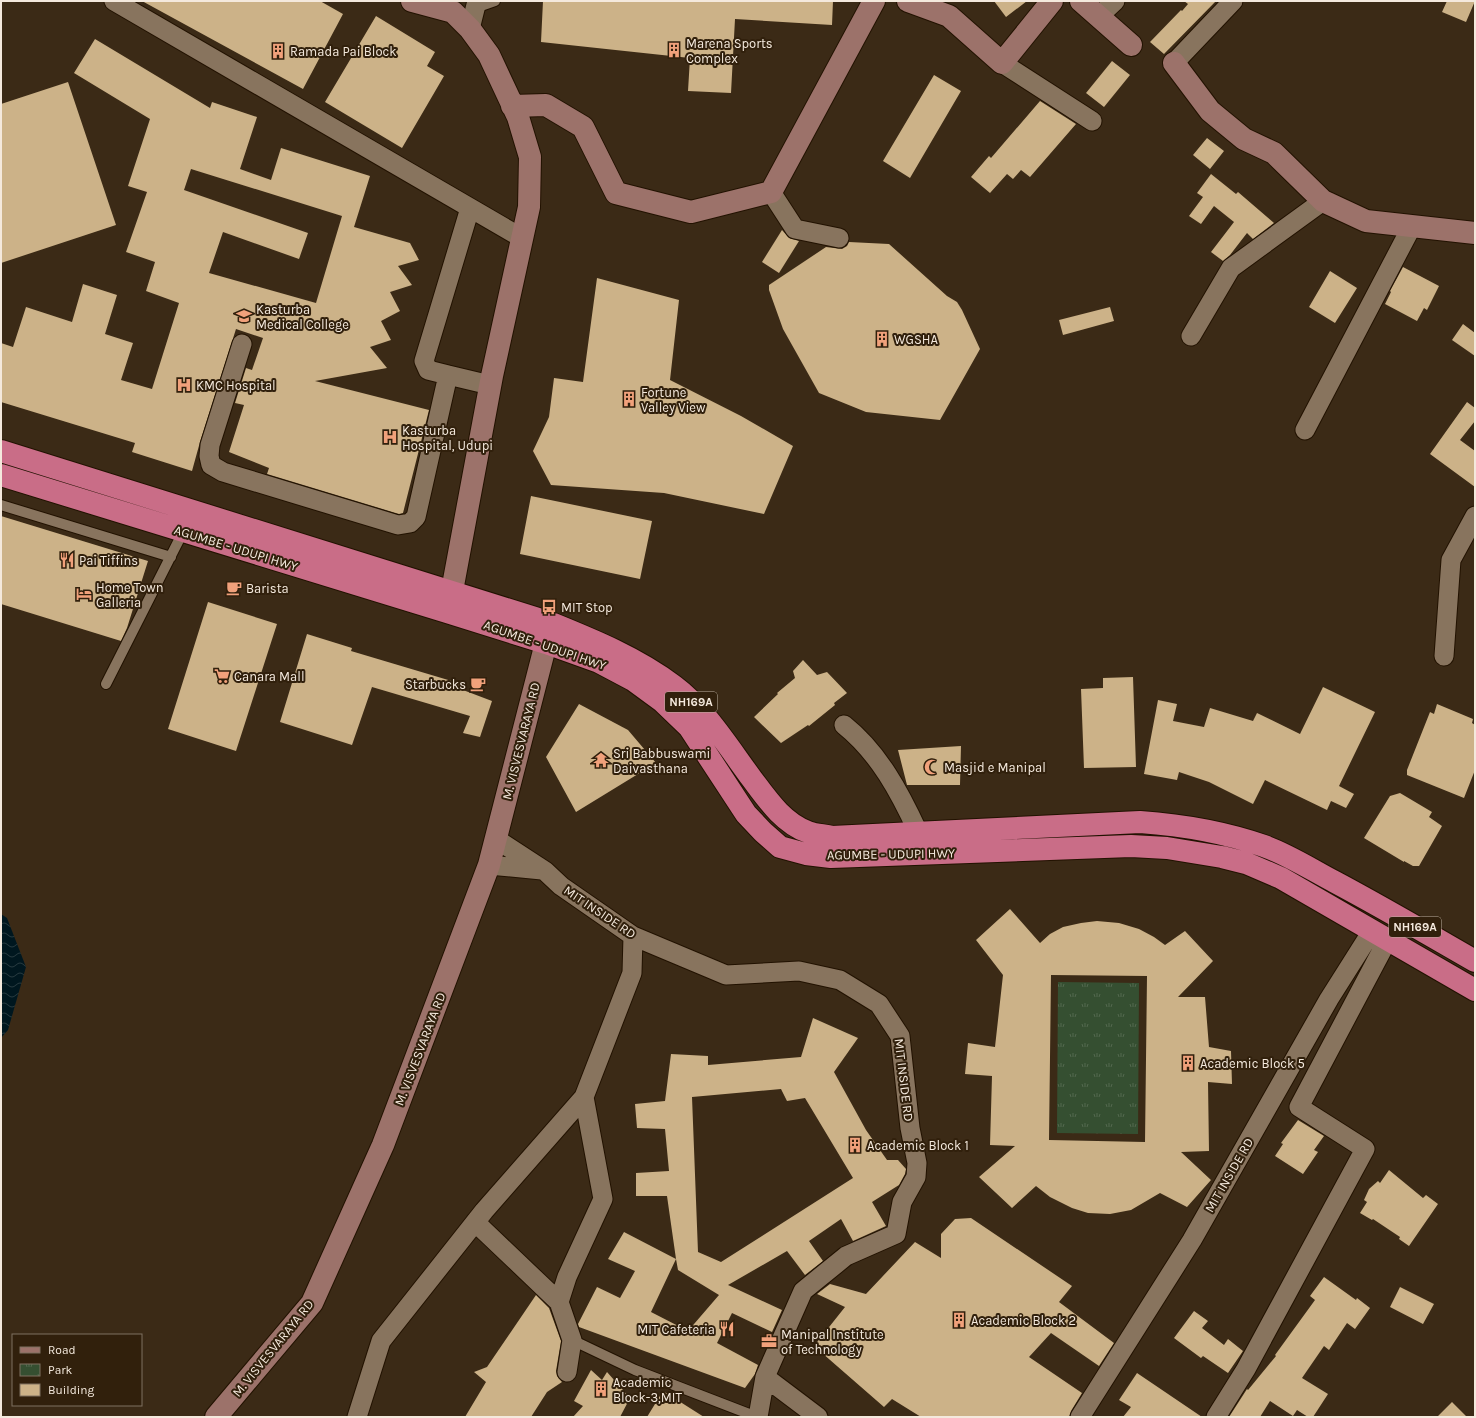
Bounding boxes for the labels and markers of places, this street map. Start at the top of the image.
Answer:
place label: Marena Sports Complex [686,36,773,66]
building icon: Marena Sports Complex [665,41,683,59]
building icon: Ramada Pai Block [269,42,287,60]
place label: Ramada Pai Block [290,44,397,59]
place label: Kasturba Medical College [256,302,349,332]
school or university icon: Kasturba Medical College [235,307,253,325]
building icon: WGSHA [873,330,891,348]
place label: WGSHA [894,332,939,347]
hospital icon: KMC Hospital [175,376,193,394]
place label: KMC Hospital [196,378,276,393]
place label: Fortune Valley View [641,385,706,415]
building icon: Fortune Valley View [620,390,638,408]
place label: Kasturba Hospital, Udupi [402,423,493,453]
hospital icon: Kasturba Hospital, Udupi [381,428,399,446]
restaurant icon: Pai Tiffins [58,551,76,569]
place label: Pai Tiffins [79,553,138,568]
cafe icon: Barista [225,579,243,597]
place label: Home Town Galleria [96,580,164,610]
place label: Barista [246,581,289,596]
hotel icon: Home Town Galleria [75,585,93,603]
bus stop icon: MIT Stop [540,598,558,616]
place label: MIT Stop [561,600,613,615]
supermarket icon: Canara Mall [213,667,231,685]
place label: Canara Mall [234,669,305,684]
cafe icon: Starbucks [469,675,487,693]
place label: Starbucks [405,677,466,692]
place label: Sri Babbuswami Daivasthana [613,746,710,776]
temple icon: Sri Babbuswami Daivasthana [592,751,610,769]
mosque icon: Masjid e Manipal [923,758,941,776]
place label: Masjid e Manipal [944,760,1046,775]
building icon: Academic Block 5 [1179,1054,1197,1072]
place label: Academic Block 5 [1200,1056,1305,1071]
building icon: Academic Block 1 [846,1136,864,1154]
place label: Academic Block 1 [867,1138,969,1153]
building icon: Academic Block 2 [950,1311,968,1329]
place label: Academic Block 2 [971,1313,1076,1328]
restaurant icon: MIT Cafeteria [718,1320,736,1338]
place label: MIT Cafeteria [637,1322,715,1337]
place label: Manipal Institute of Technology [781,1327,884,1357]
office icon: Manipal Institute of Technology [760,1332,778,1350]
place label: Academic Block-3,MIT [613,1375,682,1405]
building icon: Academic Block-3,MIT [592,1380,610,1398]

